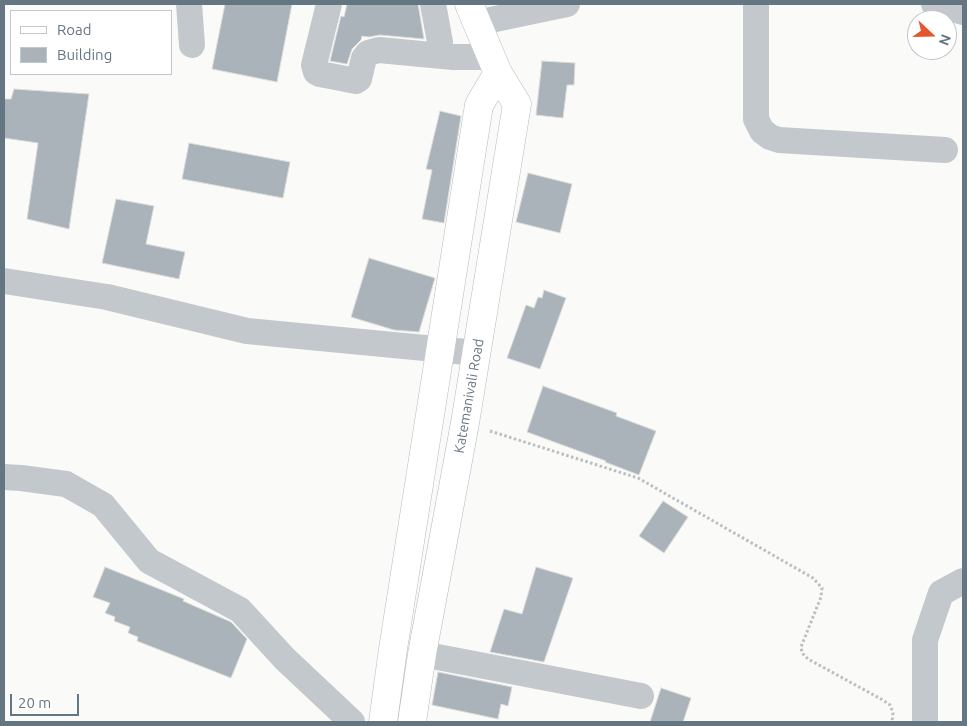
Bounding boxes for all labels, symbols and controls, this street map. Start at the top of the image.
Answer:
legend [10,10,172,75]
north arrow [907,10,957,60]
text: Road [57,21,92,38]
text: N [936,32,954,48]
text: Building [57,46,112,63]
street label: Katemanivali Road [451,337,487,455]
scale bar [12,684,81,716]
text: 20 m [18,694,51,711]

